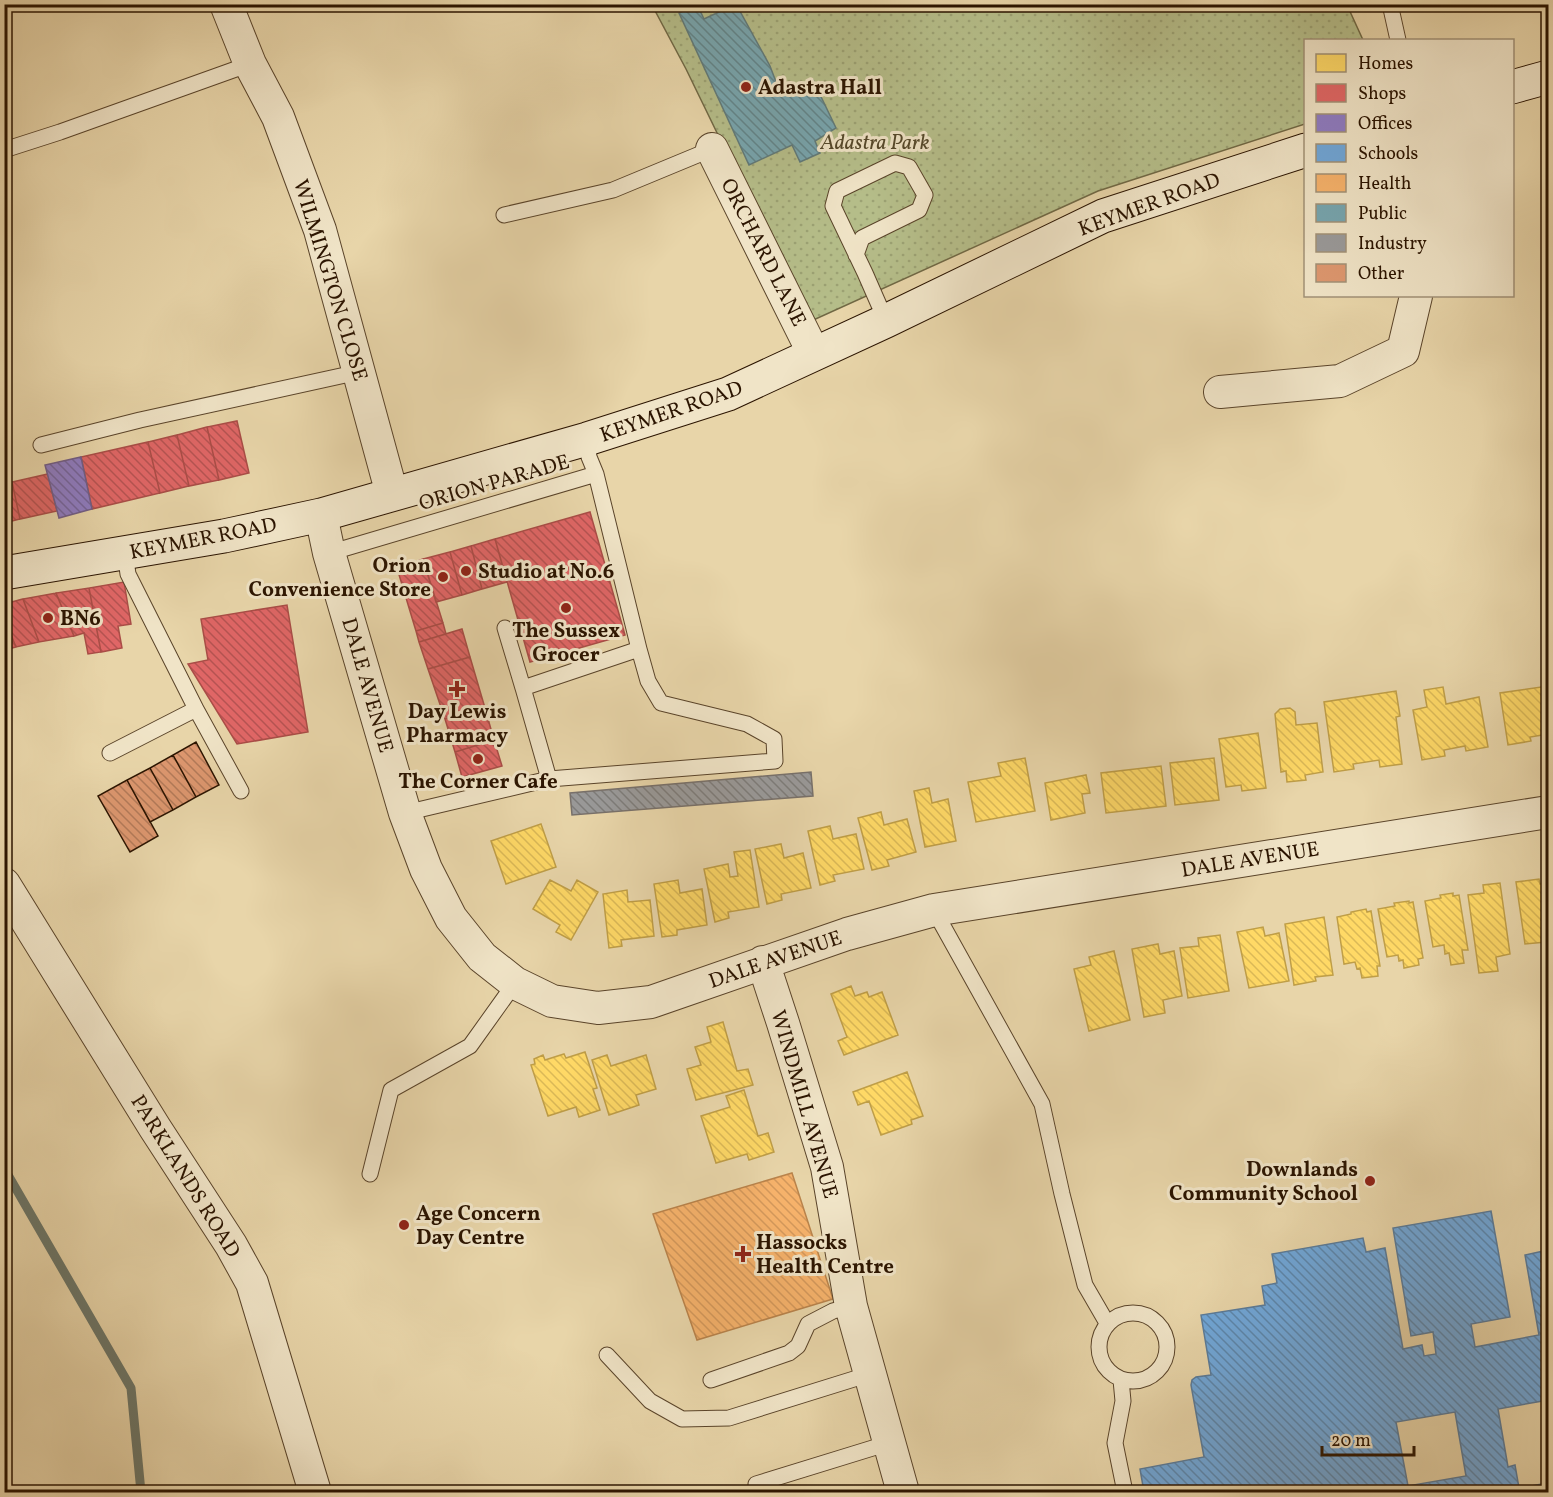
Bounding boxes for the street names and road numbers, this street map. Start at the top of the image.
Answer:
street label: KEYMER ROAD [1074,166,1225,245]
street label: ORCHARD LANE [713,174,813,332]
street label: WILMINGTON CLOSE [285,176,374,385]
street label: KEYMER ROAD [596,374,747,450]
street label: ORION PARADE [416,448,573,519]
street label: KEYMER ROAD [127,511,279,568]
street label: DALE AVENUE [333,614,400,756]
street label: DALE AVENUE [1179,835,1321,886]
street label: DALE AVENUE [705,924,846,997]
street label: WINDMILL AVENUE [763,1007,844,1202]
street label: PARKLANDS ROAD [123,1090,247,1264]

